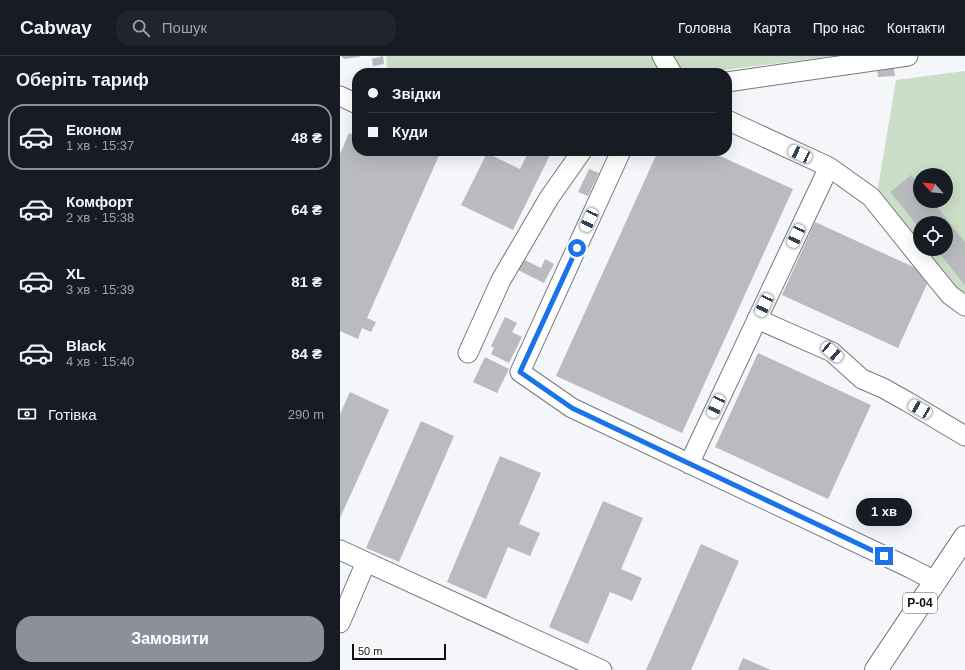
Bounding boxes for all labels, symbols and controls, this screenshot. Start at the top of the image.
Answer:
search box [116,10,396,46]
text: Cabway [20,17,92,38]
icon: search [130,17,152,39]
text: Пошук [162,19,207,36]
text: Головна [678,20,731,36]
text: Карта [753,20,791,36]
text: Про нас [813,20,865,36]
text: Контакти [887,20,945,36]
text: Оберіть тариф [16,70,149,90]
text: Звідки [392,85,441,102]
icon: car [18,119,54,155]
text: Економ [66,121,122,138]
text: Куди [392,123,428,140]
text: 48 ₴ [291,129,322,146]
text: 1 хв · 15:37 [66,138,134,153]
car [787,143,813,165]
north arrow [913,168,953,208]
map controls [913,168,953,256]
icon: car [18,191,54,227]
text: Комфорт [66,193,133,210]
text: 64 ₴ [291,201,322,218]
car [578,207,600,233]
text: 2 хв · 15:38 [66,210,134,225]
button: locate [913,216,953,256]
car [785,223,807,249]
route start [568,239,586,257]
icon: car [18,263,54,299]
text: XL [66,265,85,282]
text: 81 ₴ [291,273,322,290]
text: 3 хв · 15:39 [66,282,134,297]
car [753,292,775,318]
icon: car [18,335,54,371]
text: Black [66,337,106,354]
car [819,340,845,364]
text: 84 ₴ [291,345,322,362]
text: 4 хв · 15:40 [66,354,134,369]
car [705,393,727,419]
car [907,398,933,420]
icon: cash [16,403,38,425]
text: Готівка [48,406,97,423]
text: 290 m [288,407,324,422]
callout: 1 хв [856,498,912,526]
text: 1 хв [871,504,897,519]
route end [875,547,893,565]
road number: Р-04 [903,593,937,613]
button: Замовити [16,616,324,662]
scale bar [352,642,446,661]
text: 50 m [358,645,382,657]

